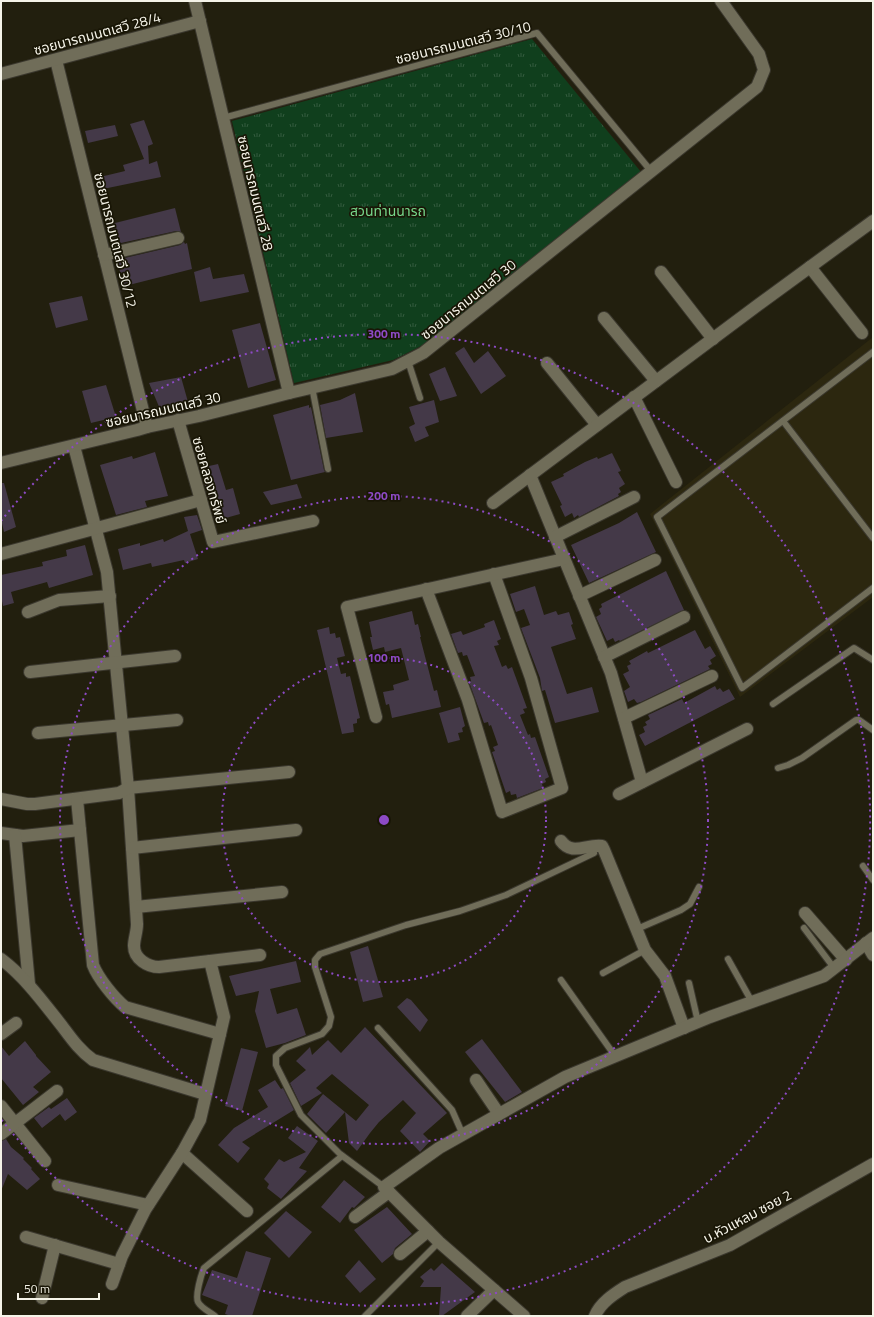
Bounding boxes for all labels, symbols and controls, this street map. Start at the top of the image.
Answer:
street label: ซอยนารถมนตเสวี 28/4 [31,6,163,60]
street label: ซอยนารถมนตเสวี 30/10 [393,15,533,69]
street label: ซอยนารถมนตเสวี 28 [233,133,279,253]
street label: ซอยนารถมนตเสวี 30/12 [89,170,143,310]
park label: สวนท่านนารถ [350,200,426,221]
street label: ซอยนารถมนตเสวี 30 [416,254,520,344]
text: 300 m [368,324,400,343]
street label: ซอยนารถมนตเสวี 30 [103,386,223,432]
street label: ซอยคลองทรัพย์ [188,434,232,526]
text: 200 m [368,486,400,505]
text: 100 m [368,648,400,667]
centre of rings [377,813,391,827]
street label: บ.หัวแหลม ซอย 2 [699,1184,795,1248]
scale bar [18,1275,99,1301]
text: 50 m [24,1279,50,1298]

